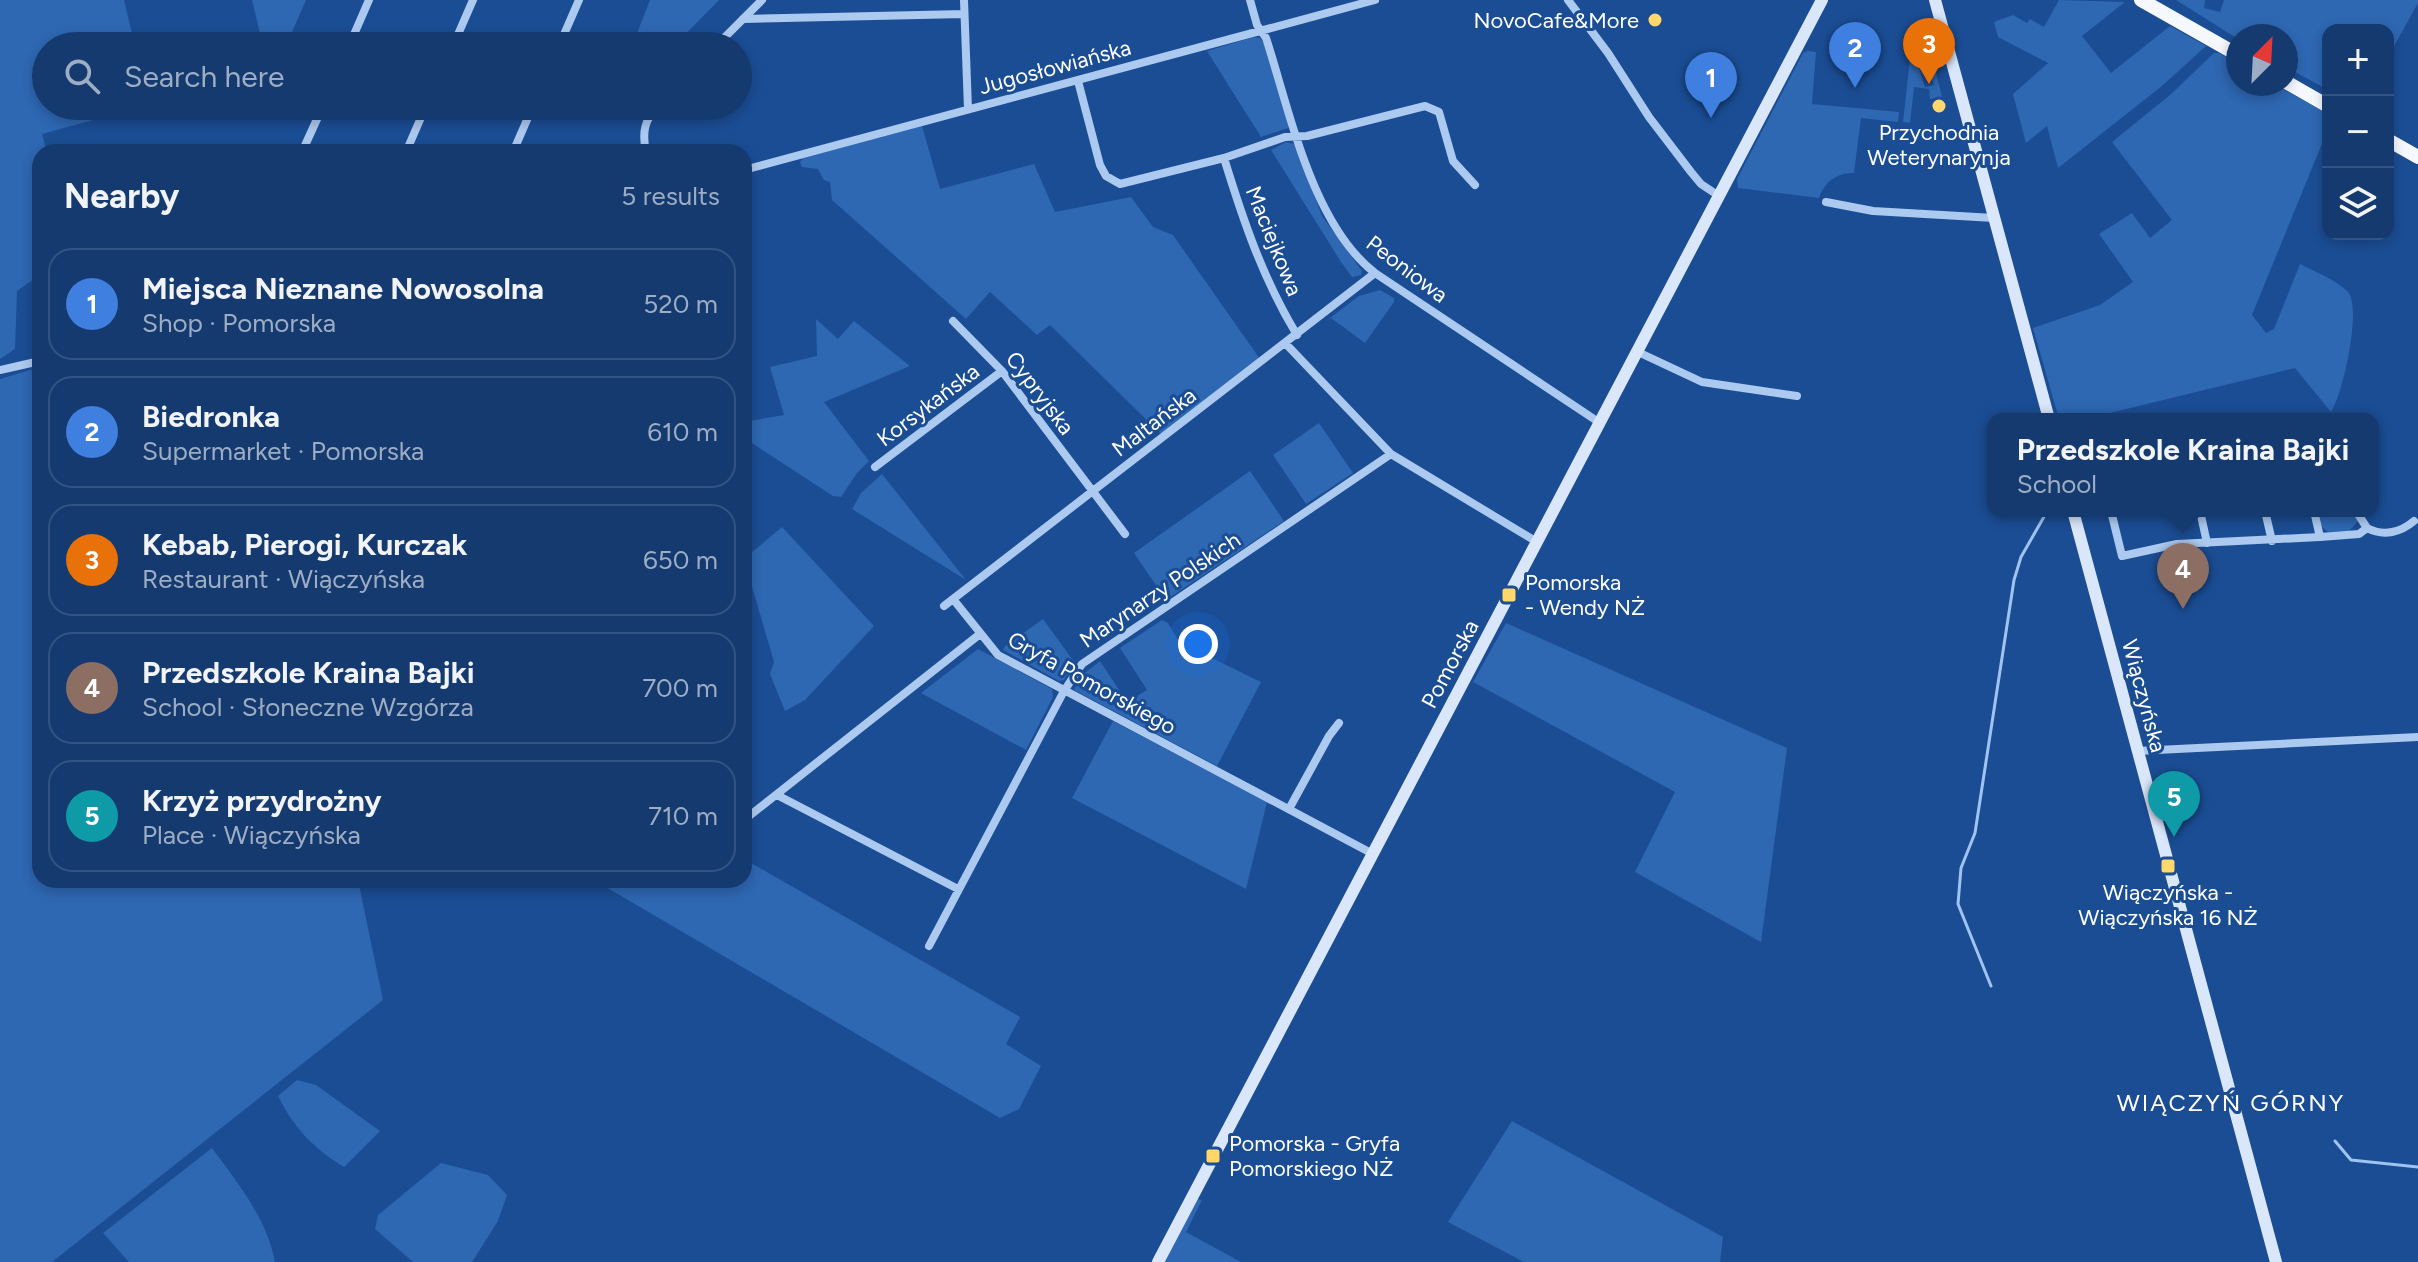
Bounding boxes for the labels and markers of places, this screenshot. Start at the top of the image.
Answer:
place label: NovoCafe&More [1473,7,1639,34]
marker: NovoCafe&More [1646,11,1664,29]
pin: 3 [1903,18,1955,84]
pin: 2 [1829,22,1881,88]
pin: 1 [1685,52,1737,118]
marker: Przychodnia Weterynarynja [1930,97,1948,115]
place label: Przychodnia Weterynarynja [1867,119,2011,171]
pin: 4 [2157,543,2209,609]
place label: Pomorska - Wendy NŻ [1525,569,1645,621]
marker: Pomorska - Wendy NŻ [1500,586,1518,604]
pin: 5 [2148,771,2200,837]
marker: Wiączyńska - Wiączyńska 16 NŻ [2159,857,2177,875]
place label: Wiączyńska - Wiączyńska 16 NŻ [2078,879,2258,931]
place label: Pomorska - Gryfa Pomorskiego NŻ [1229,1130,1400,1182]
marker: Pomorska - Gryfa Pomorskiego NŻ [1204,1147,1222,1165]

